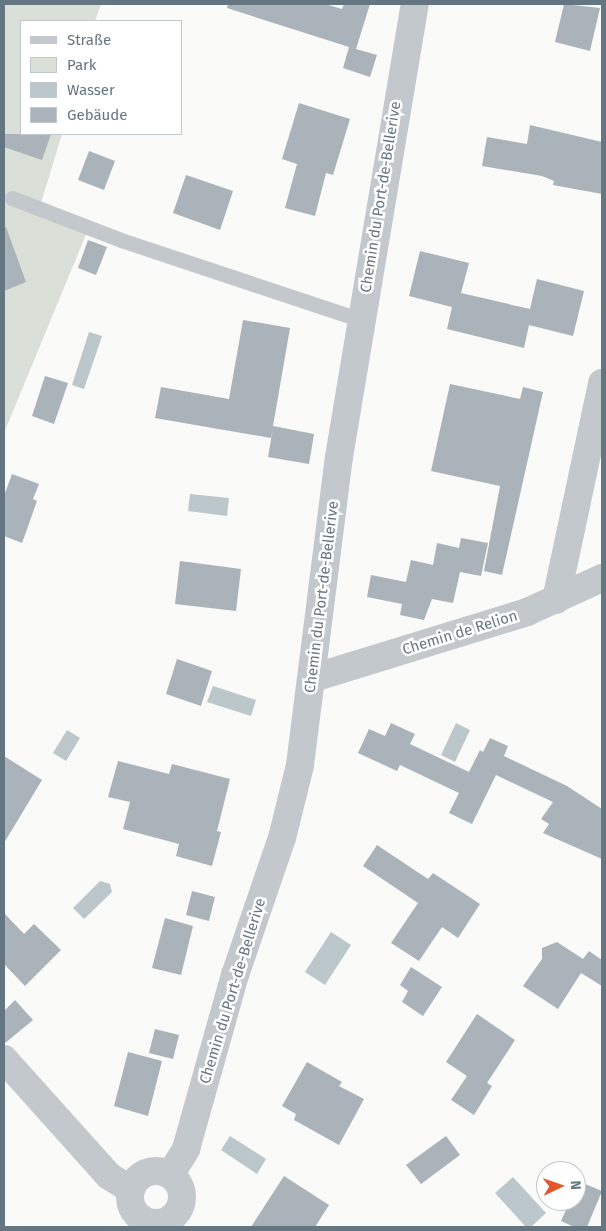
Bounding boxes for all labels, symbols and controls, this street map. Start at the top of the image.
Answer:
legend [20,20,182,135]
text: Straße [67,31,111,49]
text: Park [67,56,97,74]
text: Wasser [67,81,115,99]
street label: Chemin du Port-de-Bellerive [357,100,405,294]
text: Gebäude [67,106,127,124]
street label: Chemin du Port-de-Bellerive [301,500,343,694]
street label: Chemin de Relion [400,607,520,659]
street label: Chemin du Port-de-Bellerive [196,896,270,1086]
north arrow [536,1161,586,1211]
text: N [567,1180,584,1190]

